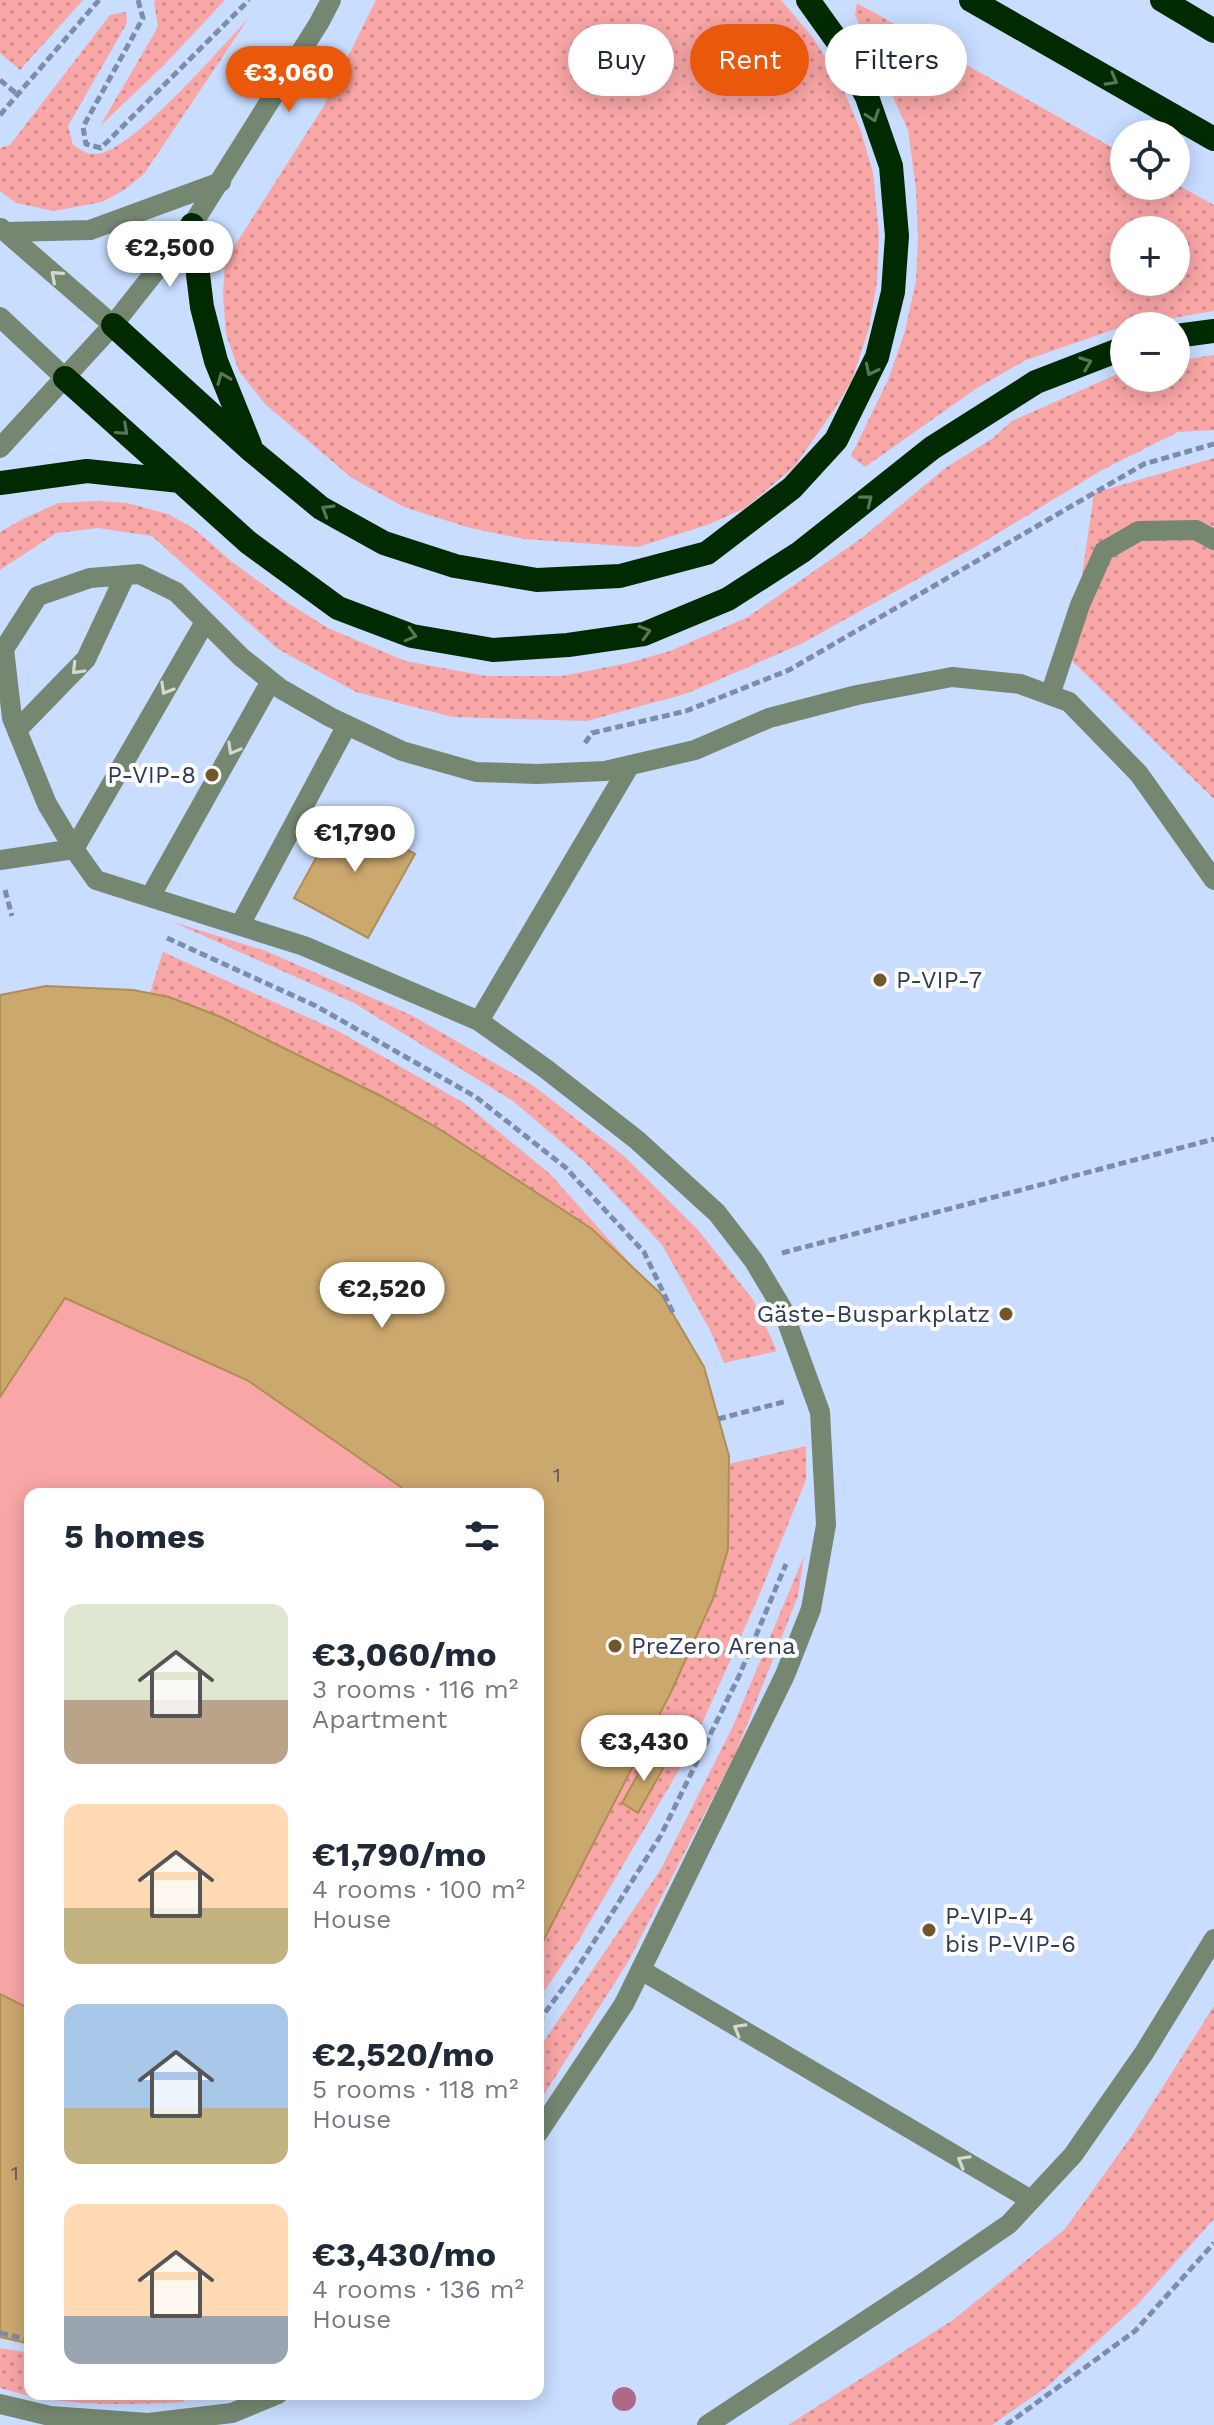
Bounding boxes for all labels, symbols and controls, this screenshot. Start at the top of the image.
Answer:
chip: Buy [568,24,674,96]
chip: Rent [690,24,809,96]
chip: Filters [825,24,967,96]
pin: €3,060 [224,46,354,114]
text: €3,060 [244,57,334,87]
one-way arrow [1104,70,1118,86]
one-way arrow [864,109,880,123]
map controls [1110,120,1190,392]
button: locate [1110,120,1190,200]
button: + [1110,216,1190,296]
pin: €2,500 [105,221,235,289]
text: €2,500 [125,232,215,262]
one-way arrow [51,271,65,286]
button: − [1110,312,1190,392]
one-way arrow [1078,356,1092,372]
one-way arrow [865,361,881,376]
one-way arrow [216,372,233,386]
one-way arrow [114,420,129,435]
one-way arrow [858,495,872,510]
one-way arrow [321,505,336,520]
one-way arrow [404,625,418,642]
one-way arrow [638,625,651,641]
one-way arrow [71,660,86,674]
one-way arrow [160,681,176,695]
one-way arrow [227,740,243,755]
place label: P-VIP-8 [107,761,196,789]
marker: P-VIP-8 [203,766,221,784]
pin: €1,790 [290,806,420,874]
text: €1,790 [314,817,396,847]
place label: P-VIP-7 [896,966,982,994]
marker: P-VIP-7 [871,971,889,989]
pin: €2,520 [317,1262,447,1330]
text: €2,520 [338,1273,426,1303]
place label: Gäste-Busparkplatz [757,1300,990,1328]
marker: Gäste-Busparkplatz [997,1305,1015,1323]
house number: 1 [553,1463,561,1487]
icon: filters [460,1514,504,1558]
text: 5 homes [64,1516,205,1556]
place label: PreZero Arena [631,1632,796,1660]
text: €3,060/mo [312,1634,497,1674]
icon: home [128,1636,224,1732]
marker: PreZero Arena [606,1637,624,1655]
text: 3 rooms · 116 m² [312,1674,518,1704]
text: Apartment [312,1704,448,1734]
pin: €3,430 [579,1715,709,1783]
text: €3,430 [599,1726,689,1756]
text: €1,790/mo [312,1834,486,1874]
icon: home [128,1836,224,1932]
text: 4 rooms · 100 m² [312,1874,525,1904]
place label: P-VIP-4 bis P-VIP-6 [945,1902,1076,1958]
text: House [312,1904,391,1934]
marker: P-VIP-4 bis P-VIP-6 [920,1921,938,1939]
one-way arrow [733,2023,748,2038]
text: €2,520/mo [312,2034,494,2074]
icon: home [128,2036,224,2132]
text: 5 rooms · 118 m² [312,2074,518,2104]
text: House [312,2104,391,2134]
one-way arrow [957,2155,972,2170]
house number: 1 [11,2161,19,2185]
text: €3,430/mo [312,2234,496,2274]
icon: home [128,2236,224,2332]
text: 4 rooms · 136 m² [312,2274,524,2304]
text: House [312,2304,391,2334]

